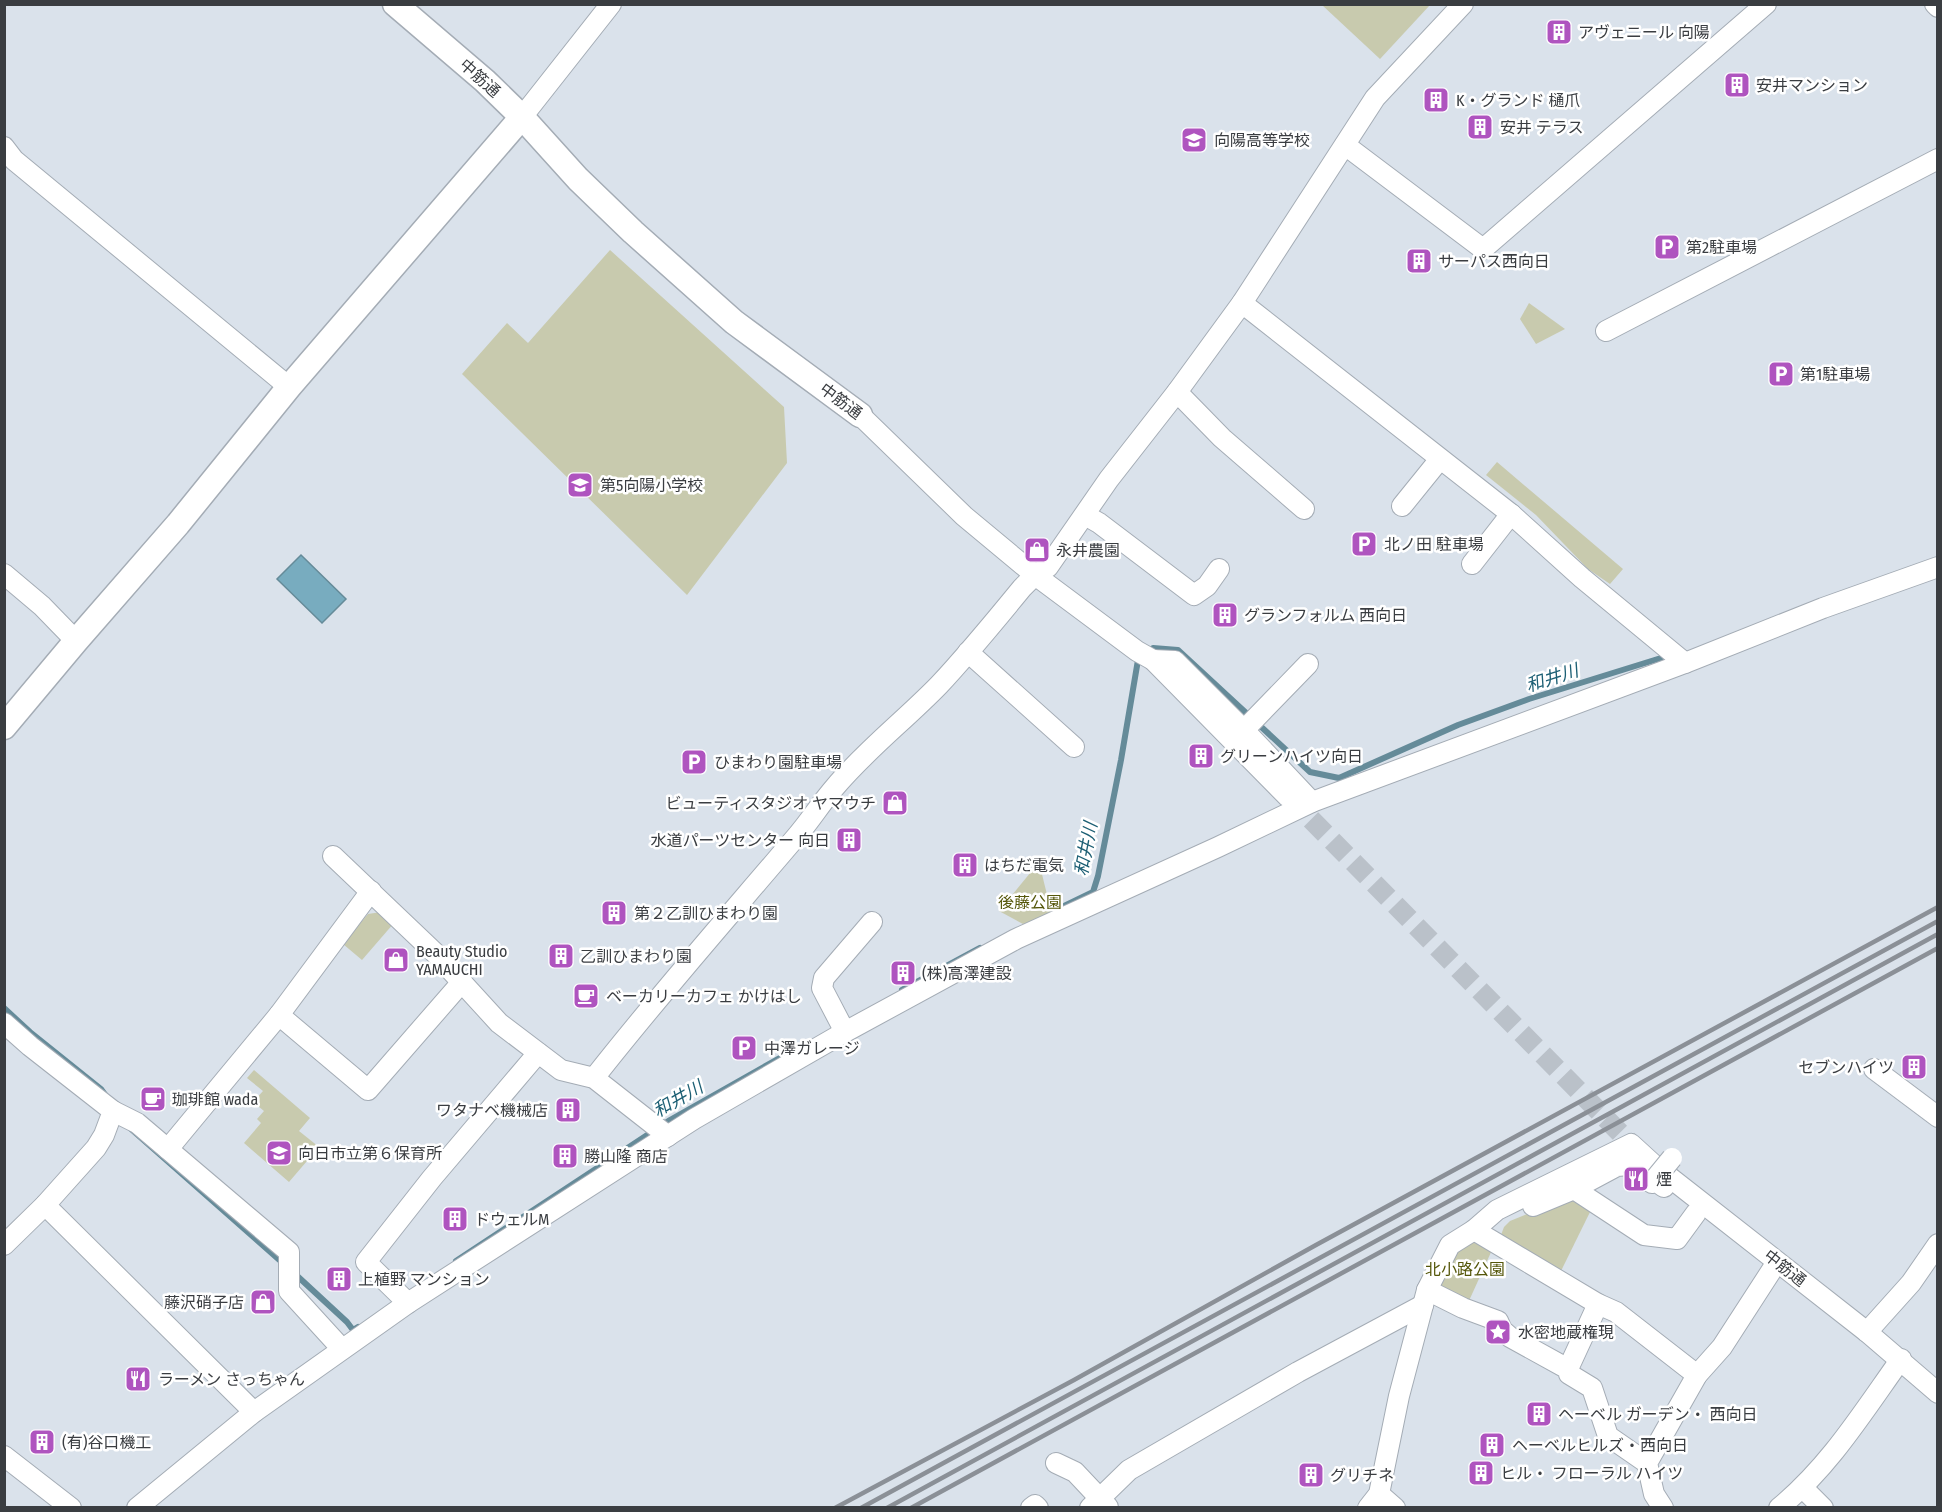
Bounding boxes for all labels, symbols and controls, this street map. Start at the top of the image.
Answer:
building icon: アヴェニール 向陽 [1544,17,1574,47]
place label: アヴェニール 向陽 [1578,23,1710,42]
street label: 中筋通 [456,55,504,101]
building icon: 安井マンション [1722,70,1752,100]
place label: 安井マンション [1756,76,1868,95]
building icon: K・グランド 樋爪 [1421,85,1451,115]
place label: K・グランド 樋爪 [1456,91,1580,110]
building icon: 安井 テラス [1465,112,1495,142]
place label: 安井 テラス [1500,118,1583,137]
school or university icon: 向陽高等学校 [1179,125,1209,155]
place label: 向陽高等学校 [1214,131,1310,150]
parking icon: 第2駐車場 [1652,232,1682,262]
place label: 第2駐車場 [1686,238,1757,257]
building icon: サーパス西向日 [1404,246,1434,276]
place label: サーパス西向日 [1438,252,1550,271]
parking icon: 第1駐車場 [1766,359,1796,389]
place label: 第1駐車場 [1800,365,1870,384]
street label: 中筋通 [816,379,866,423]
school or university icon: 第5向陽小学校 [565,470,595,500]
place label: 第5向陽小学校 [600,476,703,495]
parking icon: 北ノ田 駐車場 [1349,529,1379,559]
shop icon: 永井農園 [1022,535,1052,565]
place label: 北ノ田 駐車場 [1384,535,1484,554]
place label: 永井農園 [1056,541,1120,560]
building icon: グランフォルム 西向日 [1210,600,1240,630]
place label: グランフォルム 西向日 [1244,606,1407,625]
water label: 和井川 [1523,659,1583,697]
building icon: グリーンハイツ向日 [1186,741,1216,771]
parking icon: ひまわり園駐車場 [679,747,709,777]
place label: グリーンハイツ向日 [1220,747,1363,766]
place label: ひまわり園駐車場 [714,753,842,772]
shop icon: ビューティスタジオ ヤマウチ [880,788,910,818]
place label: ビューティスタジオ ヤマウチ [665,794,876,813]
water label: 和井川 [1070,818,1102,878]
building icon: 水道パーツセンター 向日 [834,825,864,855]
place label: 水道パーツセンター 向日 [651,831,830,850]
building icon: はちだ電気 [950,850,980,880]
place label: はちだ電気 [984,856,1064,875]
park label: 後藤公園 [998,893,1062,912]
building icon: 第２乙訓ひまわり園 [599,898,629,928]
place label: 第２乙訓ひまわり園 [634,904,778,923]
building icon: 乙訓ひまわり園 [546,941,576,971]
place label: Beauty Studio YAMAUCHI [416,942,507,979]
shop icon: Beauty Studio YAMAUCHI [381,945,411,975]
place label: 乙訓ひまわり園 [580,947,692,966]
building icon: (株)高澤建設 [888,958,918,988]
place label: (株)高澤建設 [922,964,1011,983]
cafe icon: ベーカリーカフェ かけはし [571,981,601,1011]
place label: ベーカリーカフェ かけはし [606,987,802,1006]
parking icon: 中澤ガレージ [729,1033,759,1063]
place label: 中澤ガレージ [764,1039,860,1058]
building icon: セブンハイツ [1899,1052,1929,1082]
place label: セブンハイツ [1798,1058,1894,1077]
water label: 和井川 [649,1075,709,1122]
cafe icon: 珈琲館 wada [138,1084,168,1114]
place label: 珈琲館 wada [172,1090,258,1109]
building icon: ワタナベ機械店 [553,1095,583,1125]
place label: ワタナベ機械店 [436,1101,548,1120]
school or university icon: 向日市立第６保育所 [264,1138,294,1168]
building icon: 勝山隆 商店 [550,1141,580,1171]
place label: 向日市立第６保育所 [298,1144,442,1163]
place label: 勝山隆 商店 [584,1147,668,1166]
restaurant icon: 煙 [1621,1164,1651,1194]
place label: 煙 [1656,1170,1672,1189]
building icon: ドウェルM [440,1204,470,1234]
place label: ドウェルM [474,1210,549,1229]
street label: 中筋通 [1760,1246,1810,1290]
park label: 北小路公園 [1425,1260,1505,1279]
building icon: 上植野 マンション [324,1264,354,1294]
place label: 上植野 マンション [358,1270,490,1289]
shop icon: 藤沢硝子店 [248,1287,278,1317]
place label: 藤沢硝子店 [164,1293,244,1312]
place icon: 水密地蔵権現 [1483,1317,1513,1347]
place label: 水密地蔵権現 [1518,1323,1614,1342]
restaurant icon: ラーメン さっちゃん [123,1364,153,1394]
place label: ラーメン さっちゃん [158,1370,305,1389]
building icon: ヘーベル ガーデン・ 西向日 [1524,1399,1554,1429]
place label: ヘーベル ガーデン・ 西向日 [1558,1405,1758,1424]
building icon: (有)谷口機工 [27,1427,57,1457]
building icon: ヘーベルヒルズ・西向日 [1477,1430,1507,1460]
place label: (有)谷口機工 [62,1433,151,1452]
place label: ヘーベルヒルズ・西向日 [1512,1436,1688,1455]
building icon: ヒル・ フローラル ハイツ [1466,1458,1496,1488]
building icon: グリチネ [1296,1460,1326,1490]
place label: ヒル・ フローラル ハイツ [1500,1464,1683,1483]
place label: グリチネ [1330,1466,1394,1485]

